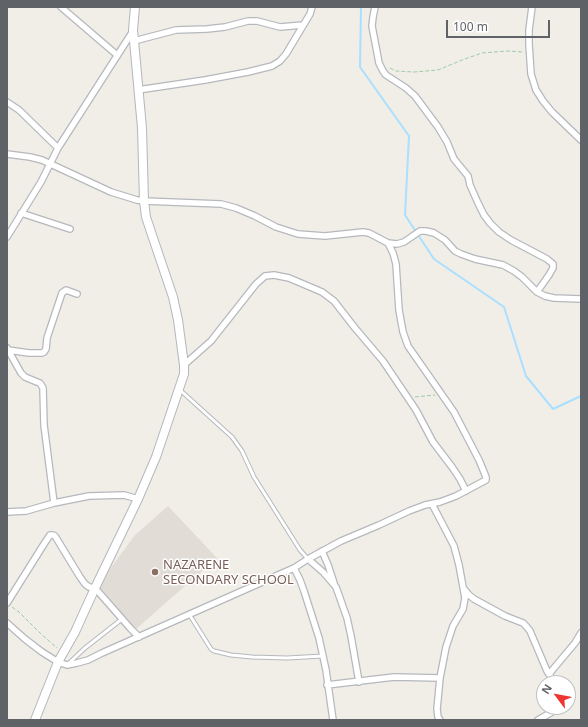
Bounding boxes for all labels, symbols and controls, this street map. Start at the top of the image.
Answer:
scale bar [448,12,552,38]
text: 100 m [453,18,488,35]
place label: NAZARENE SECONDARY SCHOOL [163,557,294,588]
marker: NAZARENE SECONDARY SCHOOL [150,567,160,577]
north arrow [536,675,576,715]
text: N [538,681,555,697]

